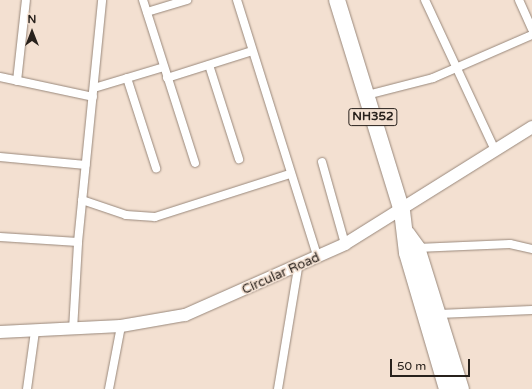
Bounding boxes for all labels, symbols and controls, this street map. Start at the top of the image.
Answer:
north arrow [12,12,52,52]
text: N [28,13,36,26]
road number: NH352 [348,107,398,127]
street label: Circular Road [240,250,322,298]
scale bar [392,351,472,377]
text: 50 m [397,359,426,373]

